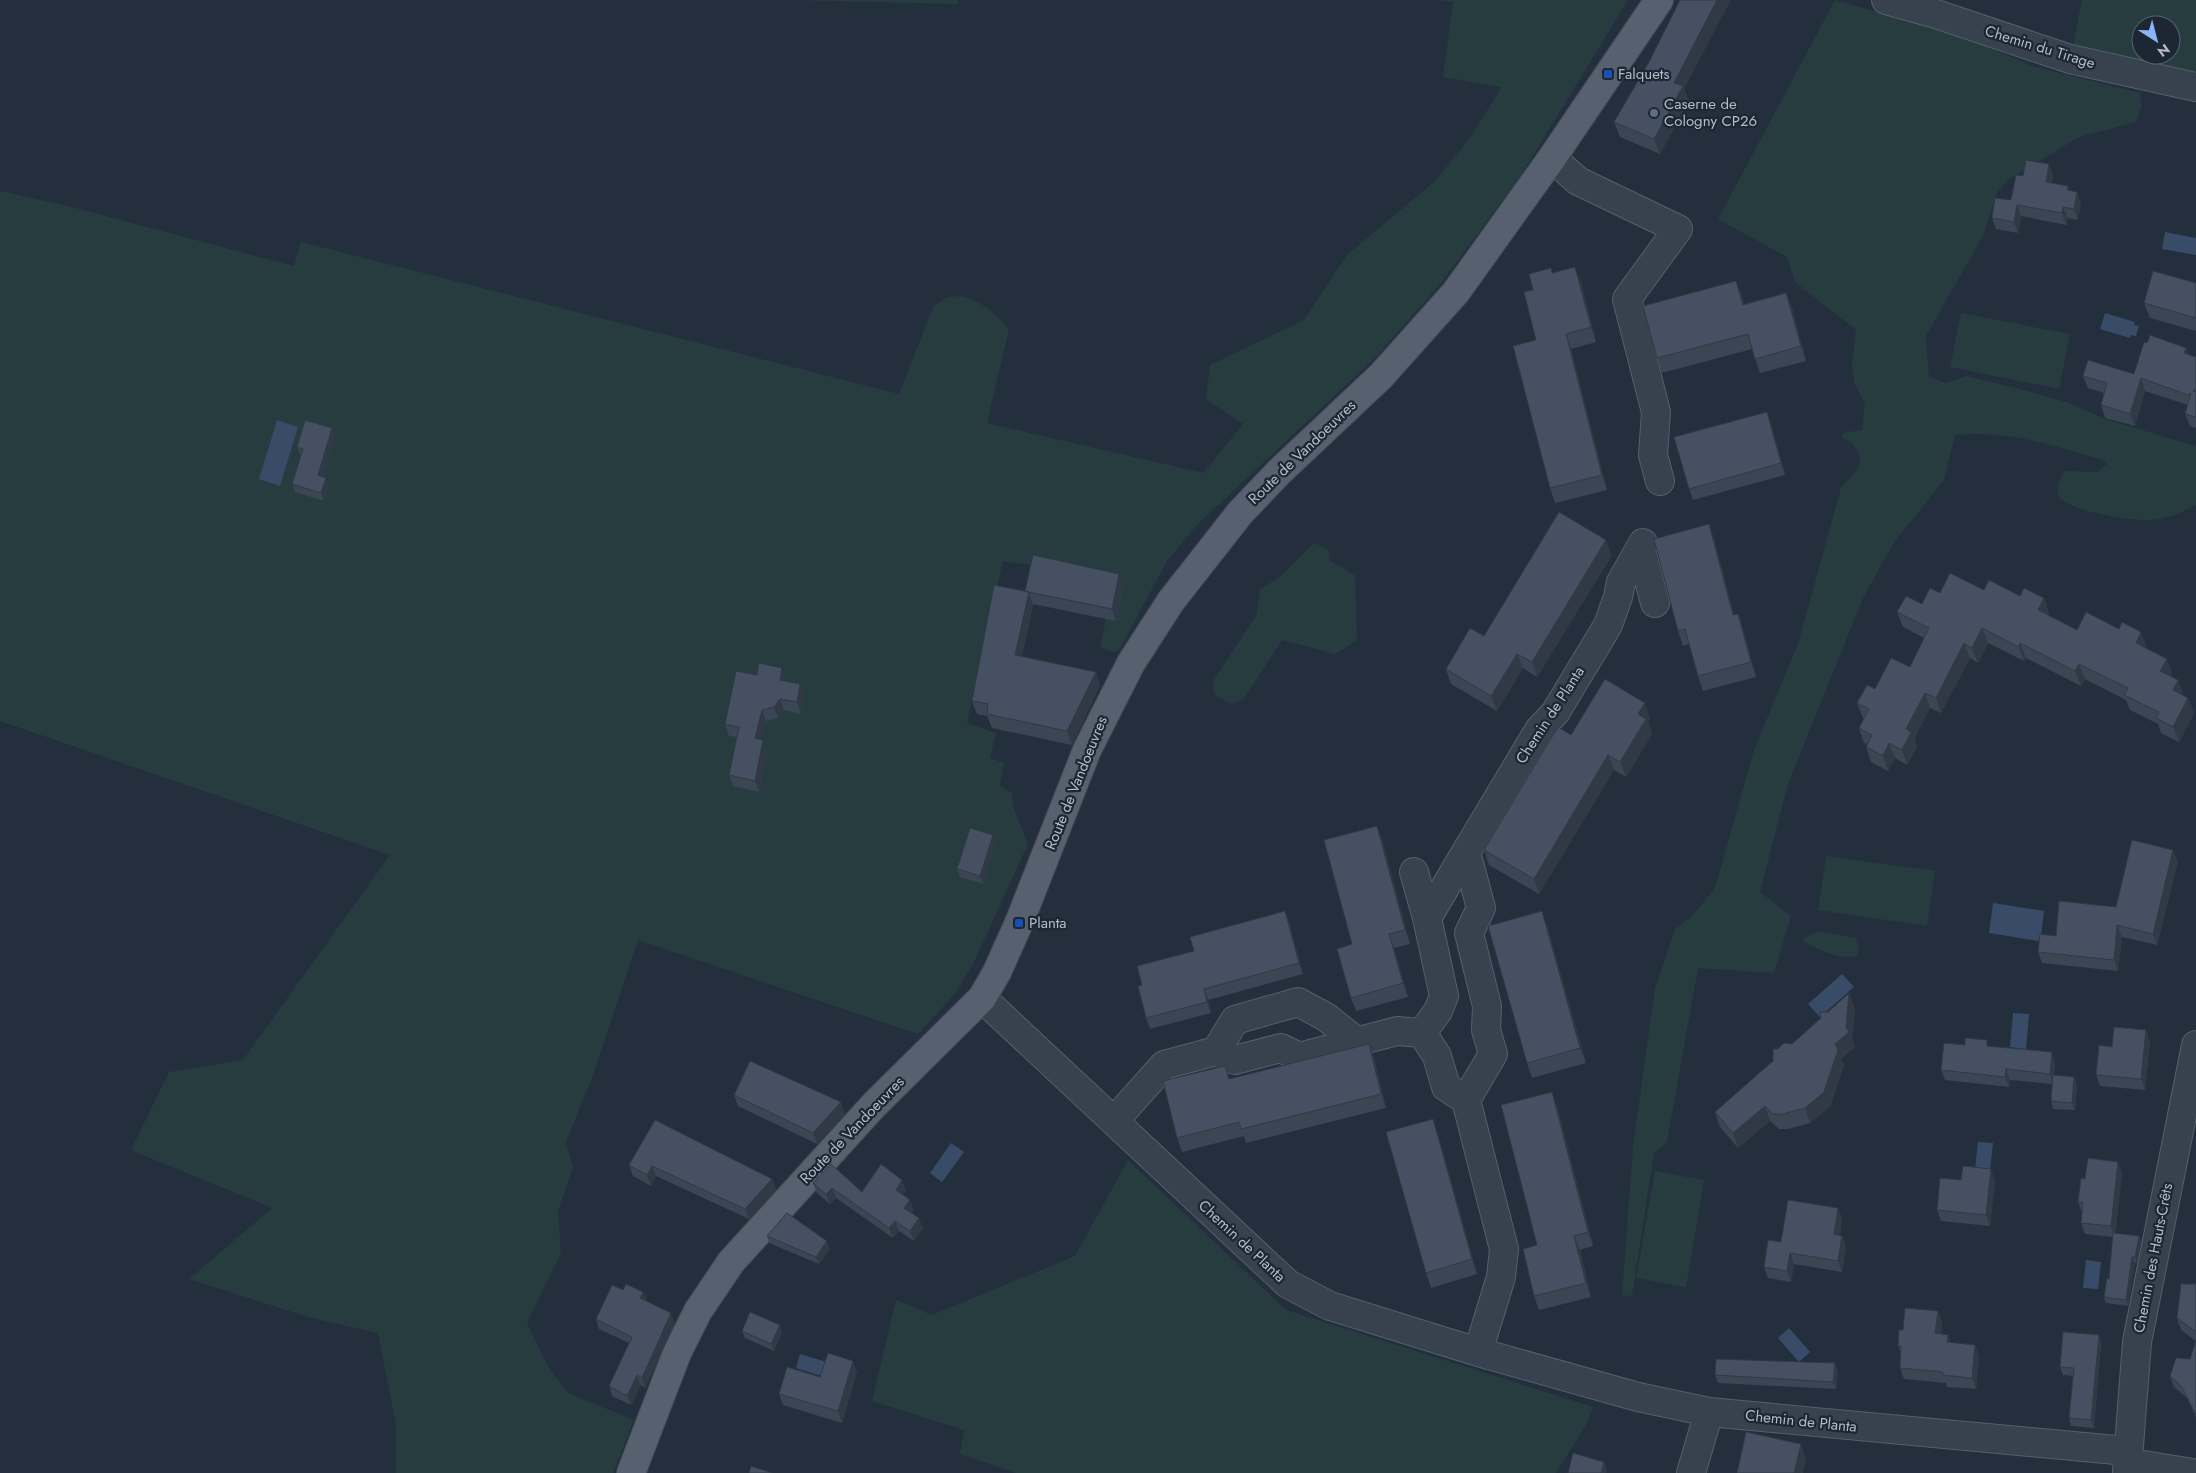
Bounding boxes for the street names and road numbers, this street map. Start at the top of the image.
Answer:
street label: Chemin du Tirage [1982,20,2098,74]
street label: Route de Vandoeuvres [1243,395,1361,509]
street label: Chemin de Planta [1510,662,1590,768]
street label: Route de Vandoeuvres [1039,713,1113,853]
street label: Route de Vandoeuvres [795,1071,909,1189]
street label: Chemin des Hauts-Crêts [2128,1181,2178,1335]
street label: Chemin de Planta [1193,1195,1291,1287]
street label: Chemin de Planta [1744,1404,1858,1438]

